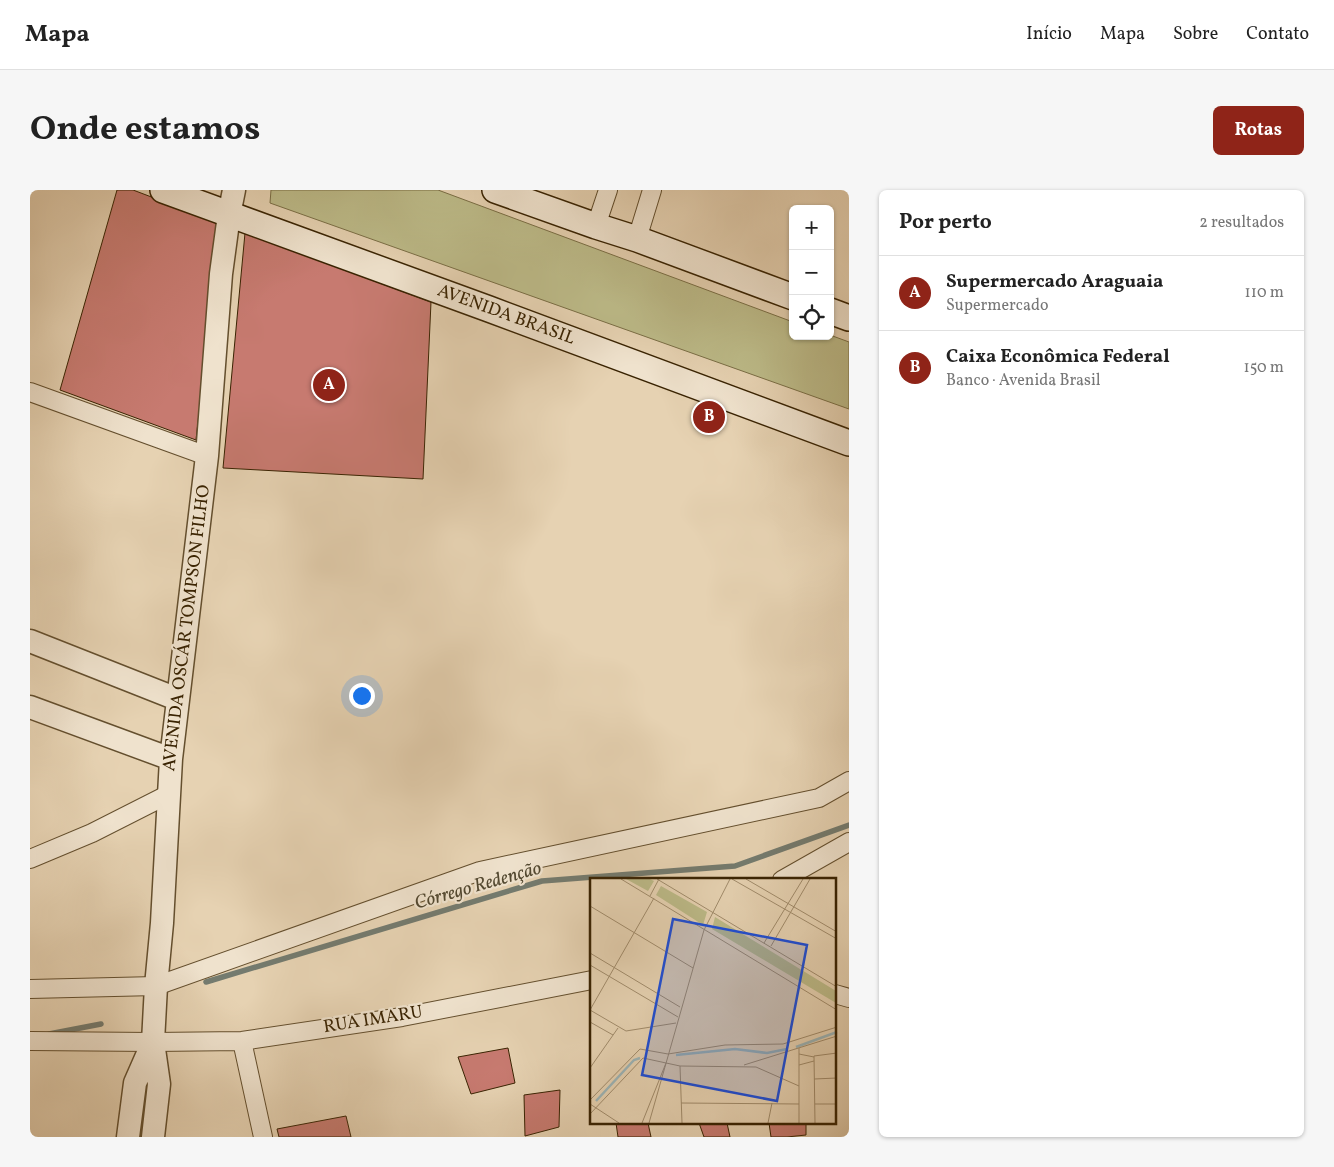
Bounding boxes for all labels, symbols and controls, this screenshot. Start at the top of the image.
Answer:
text: Mapa [25,18,90,52]
text: Início [1026,22,1072,47]
text: Mapa [1100,22,1145,47]
text: Sobre [1173,22,1218,47]
text: Contato [1246,22,1309,47]
text: Onde estamos [30,106,260,154]
button: Rotas [1213,106,1304,155]
map controls [789,205,834,340]
button: + [789,205,834,250]
text: Por perto [899,208,992,237]
text: 2 resultados [1199,212,1284,234]
button: − [789,250,834,295]
text: Supermercado Araguaia [946,269,1163,295]
street label: AVENIDA BRASIL [434,279,578,351]
text: A [909,282,921,304]
text: 110 m [1245,282,1284,304]
button: locate [789,295,834,340]
text: Supermercado [946,295,1048,317]
text: Caixa Econômica Federal [946,344,1170,370]
text: B [910,357,920,379]
text: 150 m [1243,357,1284,379]
pin: A [313,366,345,404]
text: Banco · Avenida Brasil [946,370,1101,392]
pin: B [693,398,725,436]
street label: AVENIDA OSCÁR TOMPSON FILHO [157,483,217,773]
your location [349,683,375,709]
water label: Córrego Redenção [411,855,545,917]
inset map [590,878,836,1124]
street label: RUA IMARU [322,1000,424,1040]

